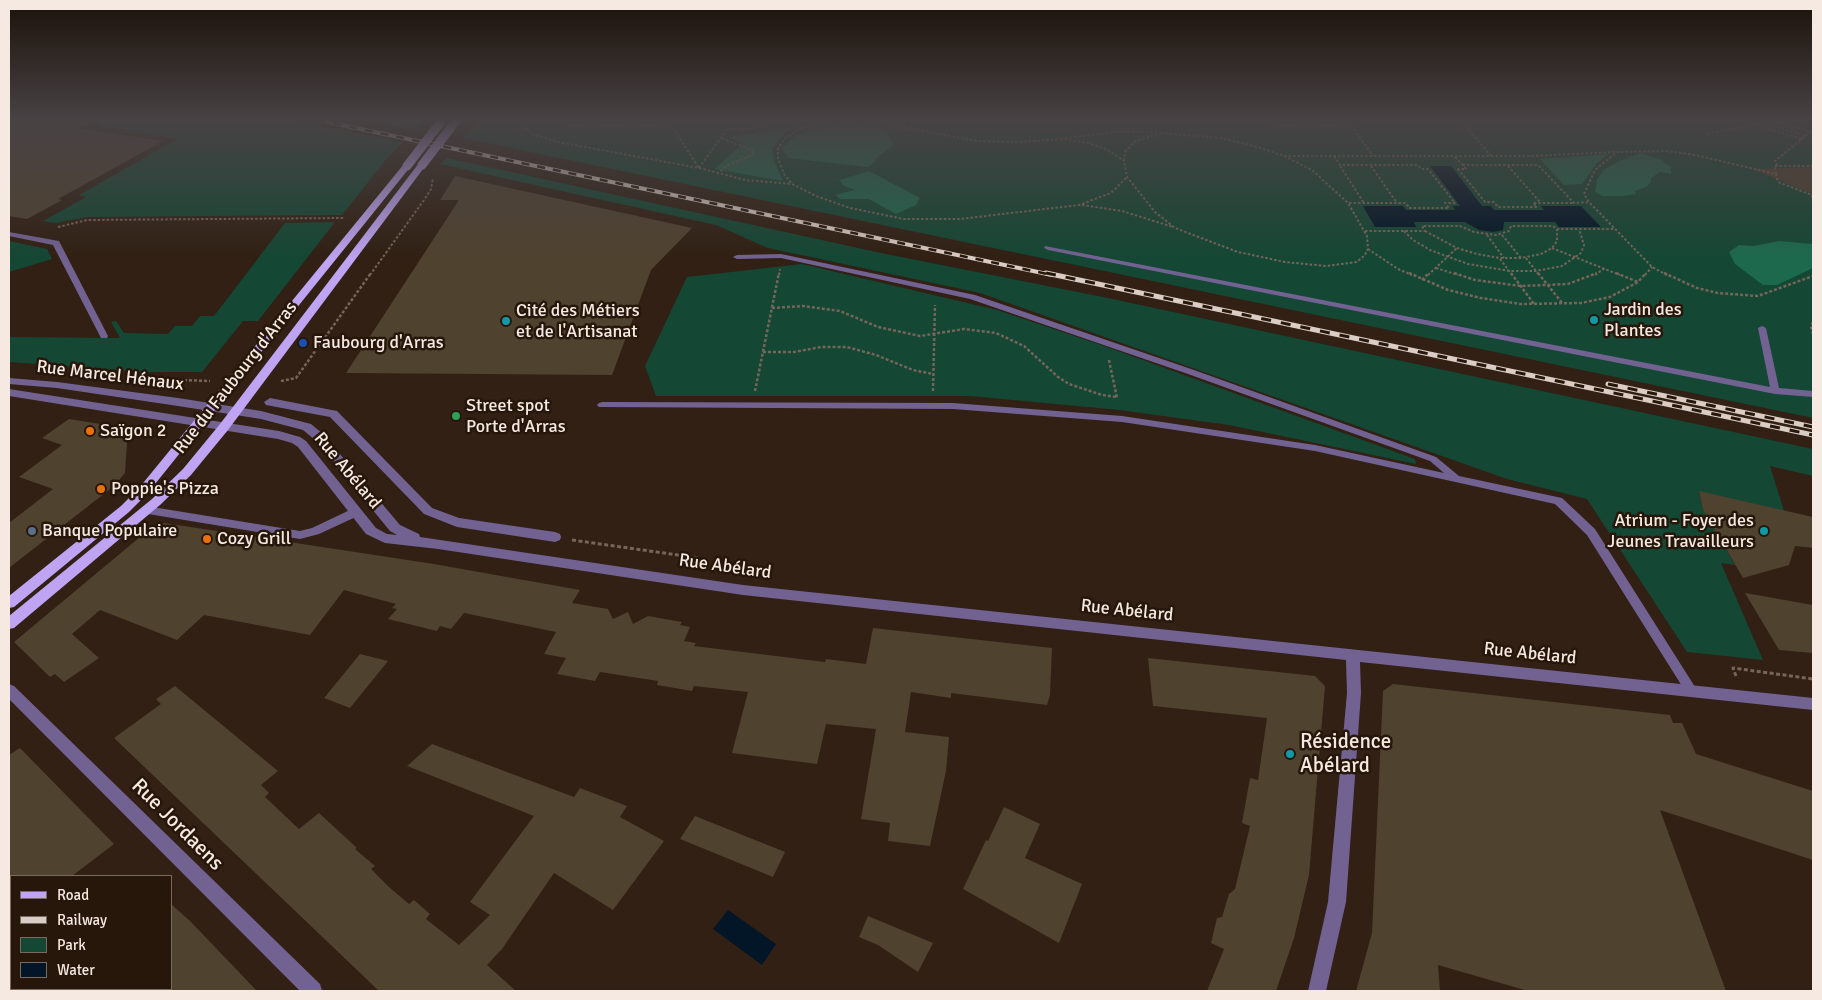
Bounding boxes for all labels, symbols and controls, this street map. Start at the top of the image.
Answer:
street label: Rue du Faubourg d'Arras [170,298,302,458]
place label: Jardin des Plantes [1604,299,1682,342]
place label: Cité des Métiers et de l'Artisanat [516,300,640,342]
marker: Jardin des Plantes [1588,314,1600,326]
marker: Cité des Métiers et de l'Artisanat [500,315,512,327]
place label: Faubourg d'Arras [313,332,444,354]
marker: Faubourg d'Arras [297,337,309,349]
street label: Rue Marcel Hénaux [35,356,185,396]
place label: Street spot Porte d'Arras [466,395,566,438]
marker: Street spot Porte d'Arras [450,410,462,422]
place label: Saïgon 2 [100,420,166,442]
marker: Saïgon 2 [84,425,96,437]
street label: Rue Abélard [309,428,385,514]
place label: Poppie's Pizza [111,478,219,500]
marker: Poppie's Pizza [95,483,107,495]
place label: Atrium - Foyer des Jeunes Travailleurs [1607,510,1754,552]
place label: Banque Populaire [42,520,177,542]
marker: Banque Populaire [26,525,38,537]
marker: Atrium - Foyer des Jeunes Travailleurs [1758,525,1770,537]
place label: Cozy Grill [217,528,291,550]
marker: Cozy Grill [201,533,213,545]
street label: Rue Abélard [677,550,773,584]
street label: Rue Abélard [1080,595,1174,627]
street label: Rue Abélard [1483,638,1577,670]
place label: Résidence Abélard [1300,729,1391,779]
marker: Résidence Abélard [1284,748,1296,760]
street label: Rue Jordaens [126,774,228,876]
legend [10,875,172,990]
text: Road [57,886,89,904]
text: Railway [57,911,107,929]
text: Park [57,936,86,954]
text: Water [57,961,95,979]

